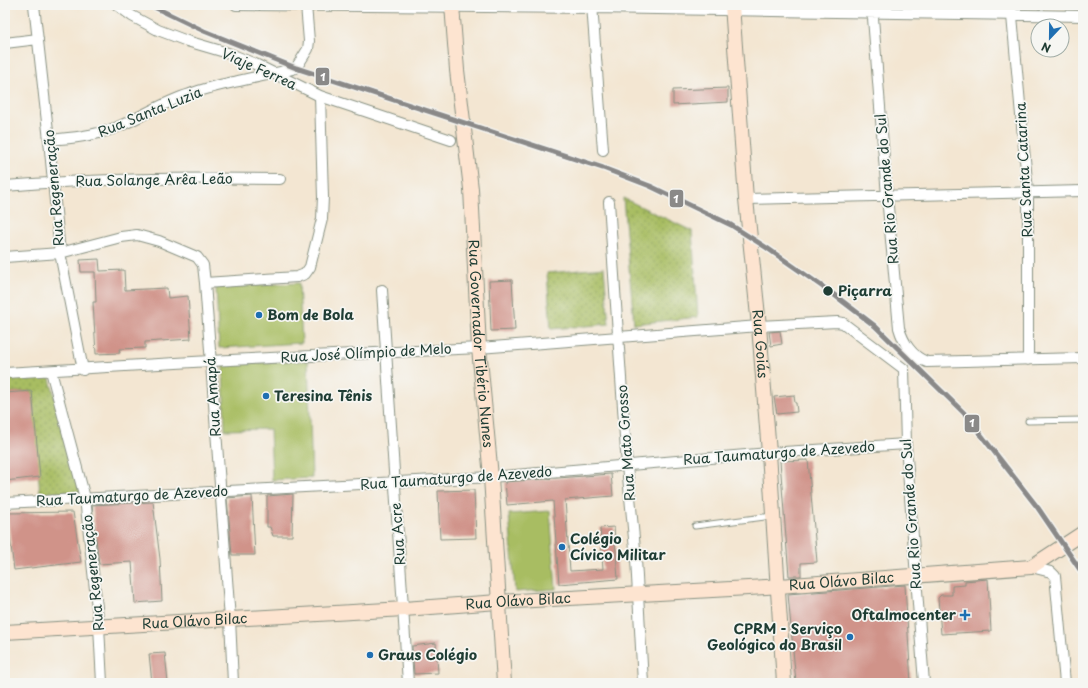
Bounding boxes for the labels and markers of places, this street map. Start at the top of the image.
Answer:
place label: Piçarra [838,280,892,301]
marker: Piçarra [821,284,835,298]
place label: Bom de Bola [267,304,354,325]
marker: Bom de Bola [254,310,264,320]
place label: Teresina Tênis [274,385,372,406]
marker: Teresina Tênis [261,391,271,401]
place label: Colégio Cívico Militar [570,528,666,565]
marker: Colégio Cívico Militar [557,542,567,552]
place label: Oftalmocenter [852,604,957,625]
marker: Oftalmocenter [959,609,971,621]
place label: CPRM - Serviço Geológico do Brasil [707,618,842,655]
marker: CPRM - Serviço Geológico do Brasil [845,632,855,642]
place label: Graus Colégio [378,644,477,665]
marker: Graus Colégio [365,650,375,660]

